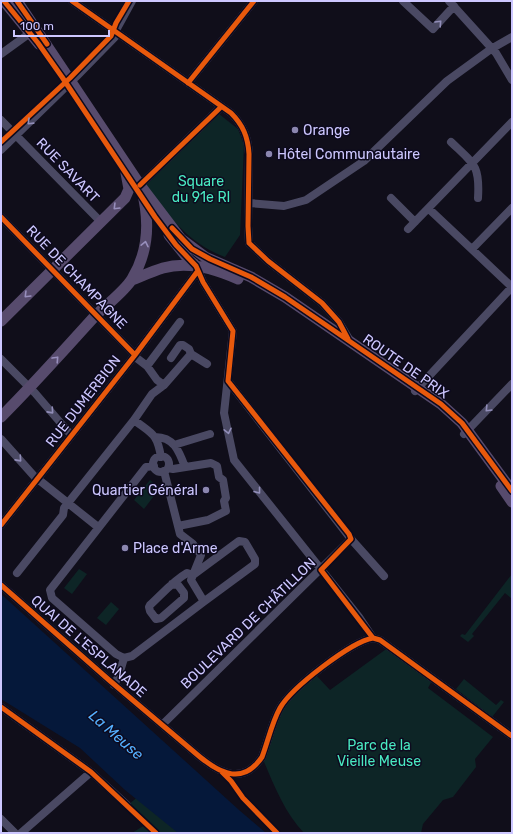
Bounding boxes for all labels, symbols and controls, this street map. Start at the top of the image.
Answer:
scale bar [14,12,109,38]
text: 100 m [20,19,54,33]
one-way arrow [434,20,441,27]
one-way arrow [27,117,35,125]
place label: Orange [303,122,350,139]
marker: Orange [290,125,300,135]
street label: RUE SAVART [33,135,103,206]
place label: Hôtel Communautaire [277,146,420,163]
marker: Hôtel Communautaire [264,149,274,159]
park label: Square du 91e RI [172,173,230,206]
one-way arrow [113,203,121,210]
street label: RUE DE CHAMPAGNE [23,222,131,333]
one-way arrow [141,241,149,247]
one-way arrow [24,290,32,298]
street label: ROUTE DE PRIX [360,331,452,402]
street label: RUE DUMERBION [42,352,124,450]
one-way arrow [51,356,59,364]
one-way arrow [485,404,493,412]
one-way arrow [46,406,53,414]
one-way arrow [223,428,231,434]
one-way arrow [14,454,22,462]
place label: Quartier Général [92,482,198,499]
marker: Quartier Général [201,485,211,495]
one-way arrow [253,486,260,493]
place label: Place d'Arme [133,540,218,557]
marker: Place d'Arme [120,543,130,553]
street label: BOULEVARD DE CHÂTILLON [177,554,319,692]
street label: QUAI DE L'ESPLANADE [27,592,150,701]
water label: La Meuse [85,706,147,764]
park label: Parc de la Vieille Meuse [337,737,421,770]

